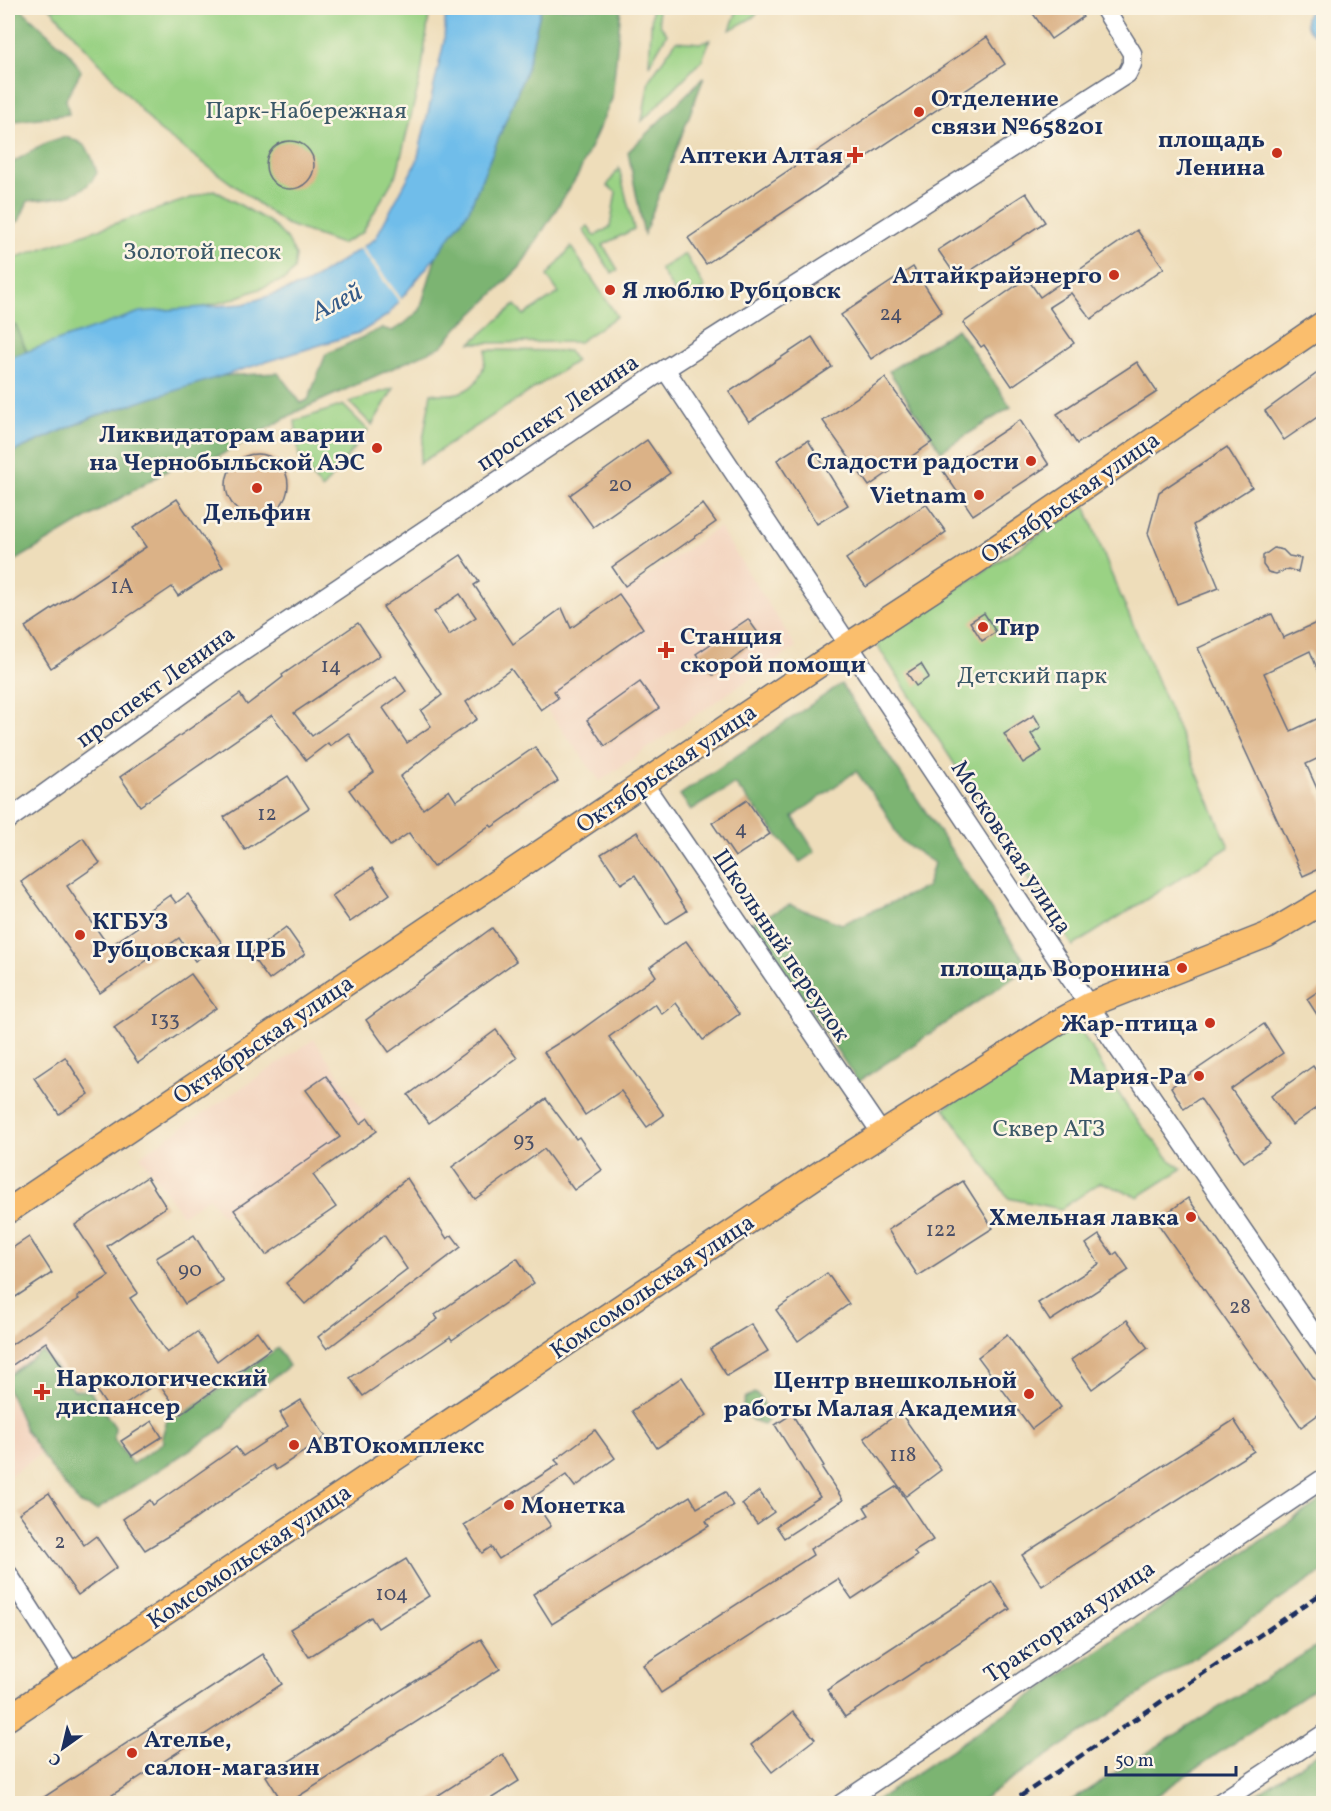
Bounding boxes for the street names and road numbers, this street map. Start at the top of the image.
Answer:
street label: проспект Ленина [470,347,646,481]
street label: Октябрьская улица [975,424,1168,573]
street label: проспект Ленина [69,618,243,757]
street label: Октябрьская улица [570,696,764,843]
street label: Московская улица [941,754,1079,942]
street label: Школьный переулок [703,843,858,1050]
street label: Октябрьская улица [167,967,361,1114]
street label: Комсомольская улица [544,1206,762,1369]
street label: Комсомольская улица [141,1476,359,1639]
street label: Тракторная улица [978,1553,1163,1693]

